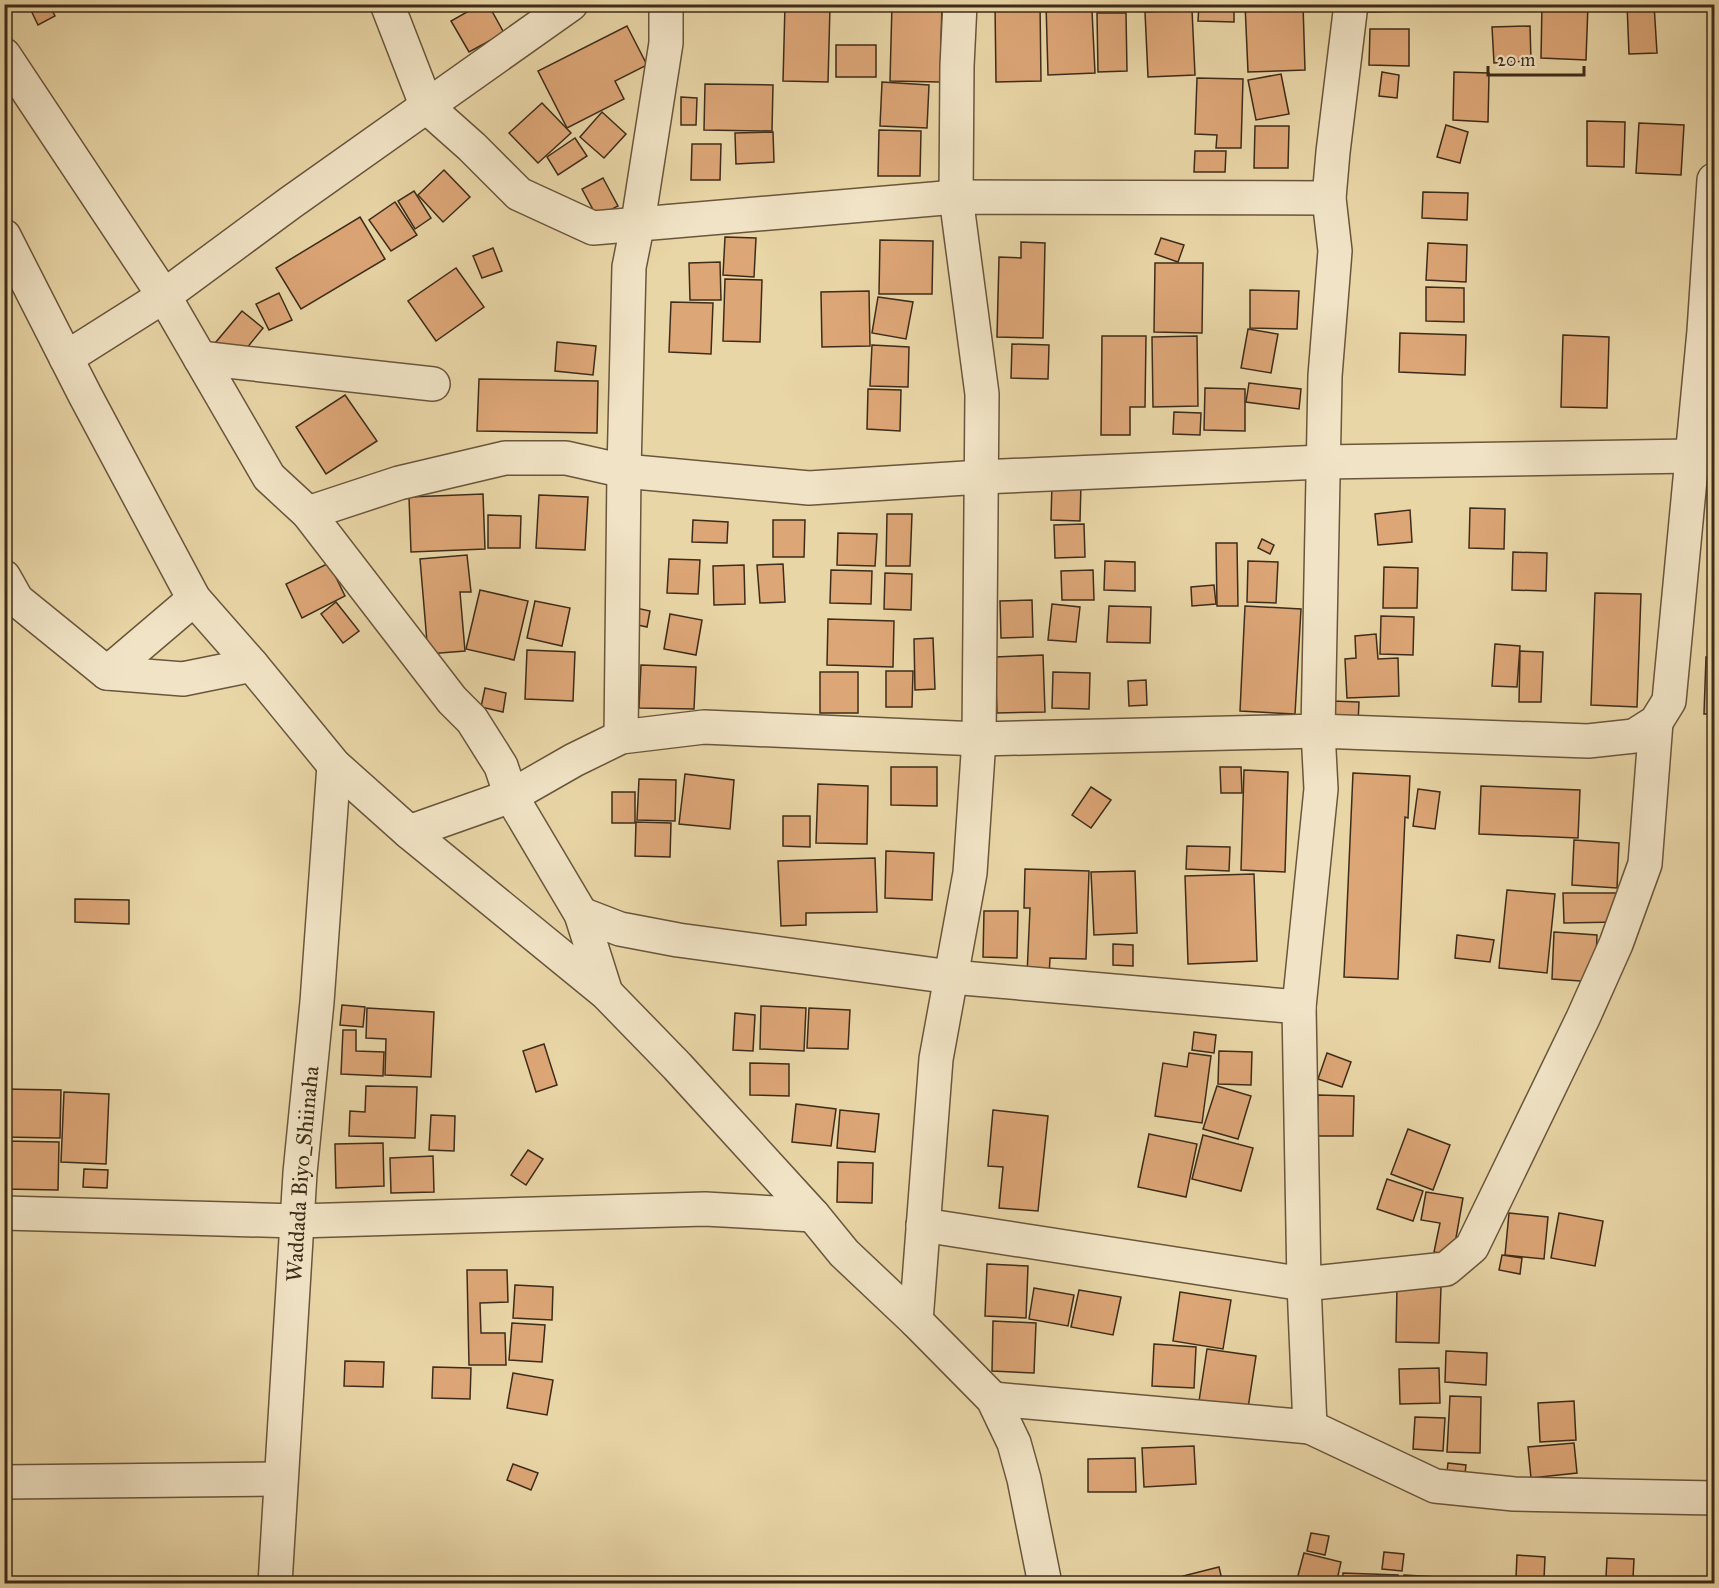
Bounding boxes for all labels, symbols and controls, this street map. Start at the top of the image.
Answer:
scale bar [1488,39,1584,77]
text: 20 m [1497,49,1535,71]
street label: Waddada Biyo_Shiinaha [280,1064,324,1283]

